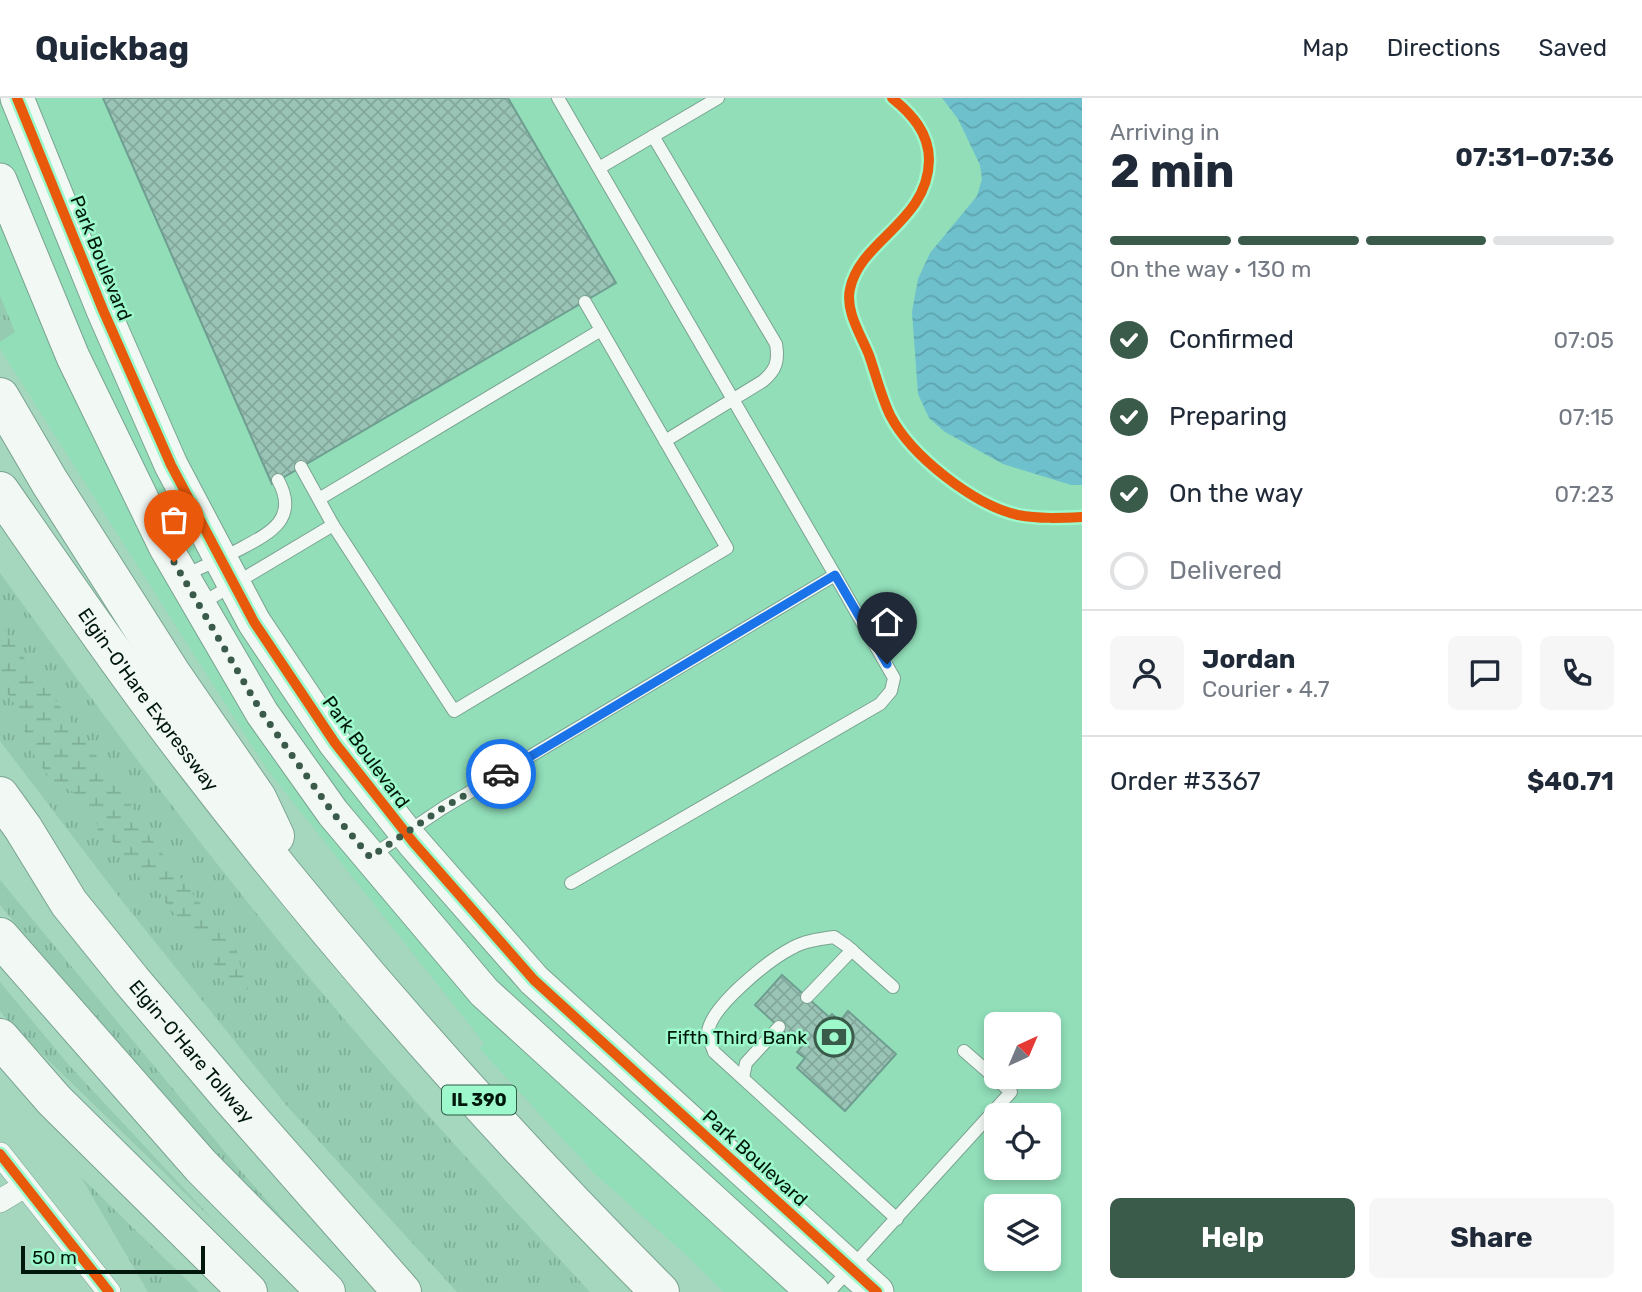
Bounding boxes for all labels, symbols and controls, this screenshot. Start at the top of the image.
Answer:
text: Quickbag [35,29,189,68]
text: Map [1302,34,1349,62]
text: Directions [1387,34,1500,62]
text: Saved [1538,34,1607,62]
text: Arriving in [1110,118,1220,146]
text: 07:31–07:36 [1455,142,1614,173]
text: 2 min [1110,144,1235,199]
street label: Park Boulevard [65,192,137,324]
text: On the way · 130 m [1110,255,1311,283]
icon: check [1110,321,1148,359]
text: Confirmed [1169,324,1294,355]
text: 07:05 [1553,326,1614,354]
icon: check [1110,398,1148,436]
text: Preparing [1169,401,1287,432]
text: 07:15 [1558,403,1614,431]
icon: check [1110,475,1148,513]
text: On the way [1169,478,1303,509]
text: 07:23 [1554,480,1614,508]
pin [144,490,204,562]
icon: bag [155,501,193,539]
text: Delivered [1169,555,1282,586]
pin [857,592,917,664]
street label: Elgin-O'Hare Expressway [74,603,224,796]
icon: home [868,603,906,641]
button: person [1110,636,1184,710]
button: chat [1448,636,1522,710]
button: phone [1540,636,1614,710]
text: Jordan [1202,644,1295,675]
text: Courier · 4.7 [1202,675,1329,703]
street label: Park Boulevard [318,691,414,813]
courier [466,739,536,809]
icon: car [482,755,520,793]
text: Order #3367 [1110,766,1260,797]
text: $40.71 [1527,766,1614,797]
street label: Elgin-O'Hare Tollway [124,975,259,1128]
north arrow [984,1012,1060,1088]
map controls [984,1012,1061,1271]
bank icon: Fifth Third Bank [813,1016,855,1058]
place label: Fifth Third Bank [667,1026,807,1049]
road number: IL 390 [442,1085,516,1114]
button: locate [984,1103,1061,1180]
street label: Park Boulevard [698,1105,812,1211]
button: layers [984,1194,1061,1271]
button: Help [1110,1198,1355,1278]
button: Share [1369,1198,1614,1278]
scale bar [21,1243,205,1275]
text: 50 m [32,1246,77,1269]

